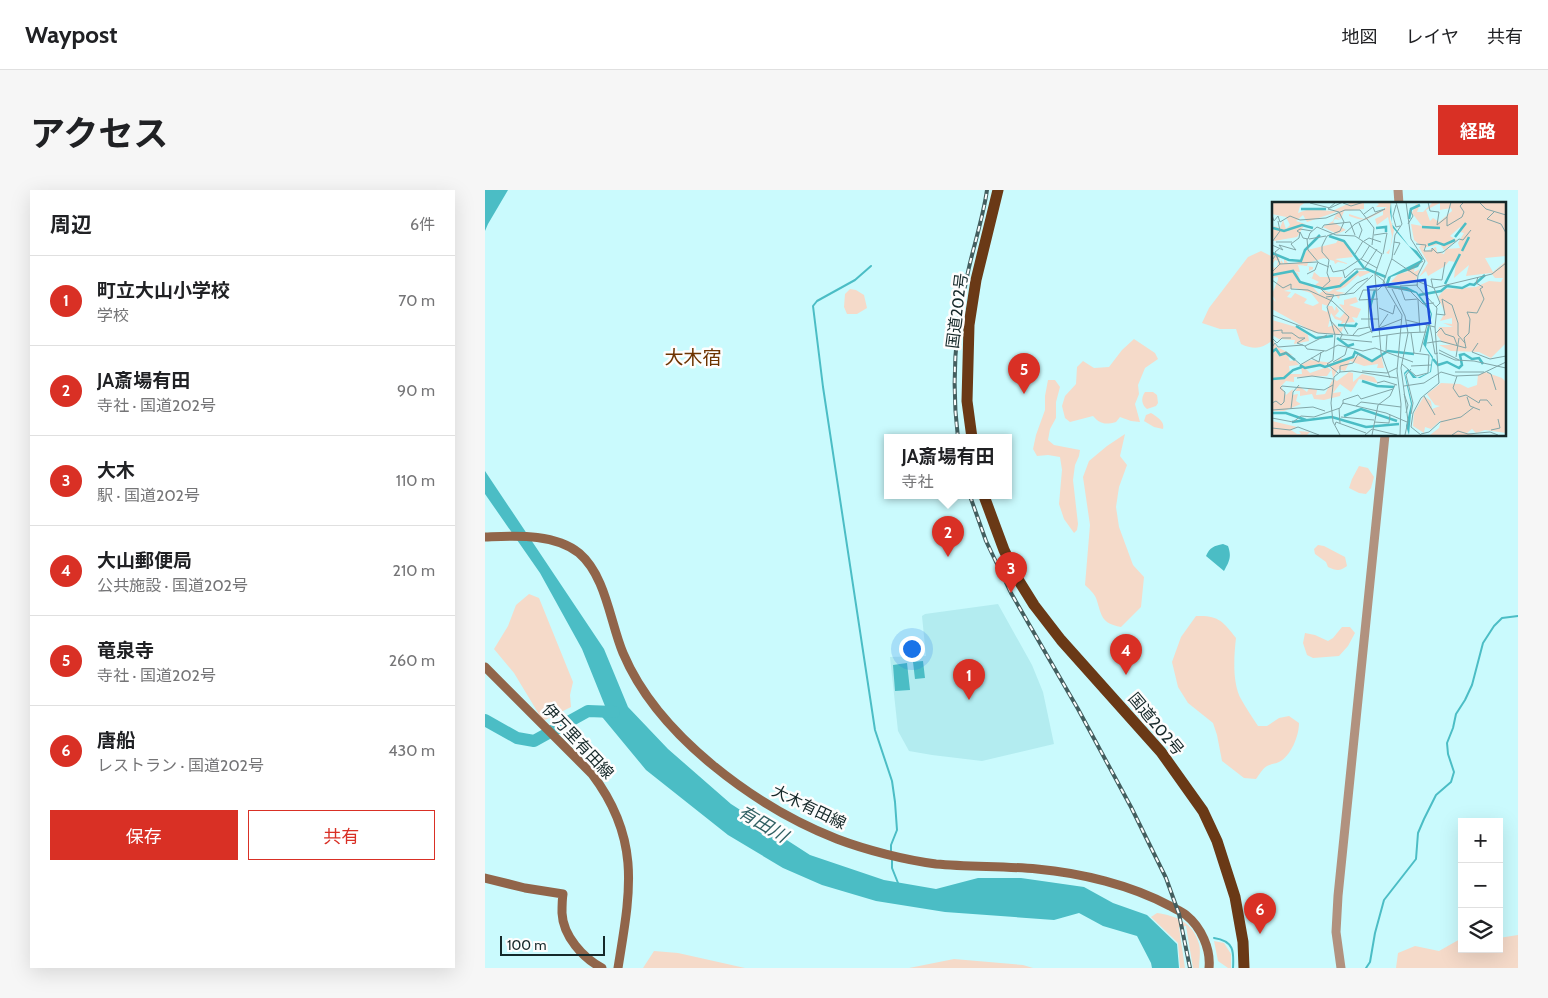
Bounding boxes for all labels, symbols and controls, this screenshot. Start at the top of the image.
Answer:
text: Waypost [25,20,117,49]
text: 地図 [1342,26,1378,48]
text: レイヤ [1406,26,1459,48]
text: 共有 [1487,26,1523,48]
button: 経路 [1438,105,1518,155]
text: アクセス [30,112,168,155]
inset map [1272,202,1506,436]
text: 周辺 [50,212,92,237]
text: 6件 [410,215,435,234]
street label: 国道202号 [943,272,971,350]
text: 町立大山小学校 [97,279,230,302]
text: 1 [63,291,69,310]
text: 70 m [398,291,435,310]
text: 学校 [97,306,129,325]
district label: 大木宿 [664,346,722,369]
pin: 5 [1008,353,1040,394]
text: JA斎場有田 [97,369,190,392]
text: 2 [62,381,70,400]
text: 90 m [397,381,435,400]
text: 寺社 · 国道202号 [97,396,216,415]
popup [884,434,1012,499]
text: JA斎場有田 [901,445,995,468]
text: 大木 [97,459,135,482]
text: 3 [62,471,70,490]
text: 110 m [396,471,435,490]
text: 寺社 [901,472,933,491]
text: 駅 · 国道202号 [97,486,200,505]
pin: 2 [932,516,964,557]
text: 大山郵便局 [97,549,192,572]
pin: 3 [995,552,1027,593]
text: 4 [61,561,71,580]
text: 210 m [393,561,435,580]
text: 公共施設 · 国道202号 [97,576,248,595]
pin: 4 [1110,634,1142,675]
your location [899,636,925,662]
text: 竜泉寺 [97,639,154,662]
text: 5 [62,651,70,670]
text: 260 m [389,651,435,670]
pin: 1 [953,659,985,700]
text: 寺社 · 国道202号 [97,666,216,685]
street label: 国道202号 [1124,689,1188,759]
street label: 伊万里有田線 [538,699,618,783]
text: 唐船 [97,729,135,752]
text: 6 [62,741,71,760]
text: 430 m [388,741,435,760]
text: レストラン · 国道202号 [97,756,264,775]
street label: 大木有田線 [769,781,849,833]
water label: 有田川 [734,801,794,848]
button: 保存 [50,810,238,860]
button: 共有 [248,810,435,860]
map controls [1458,818,1503,953]
button: + [1458,818,1503,863]
button: − [1458,863,1503,908]
pin: 6 [1244,893,1276,934]
button: layers [1458,908,1503,953]
scale bar [500,933,605,956]
text: 100 m [507,936,547,954]

